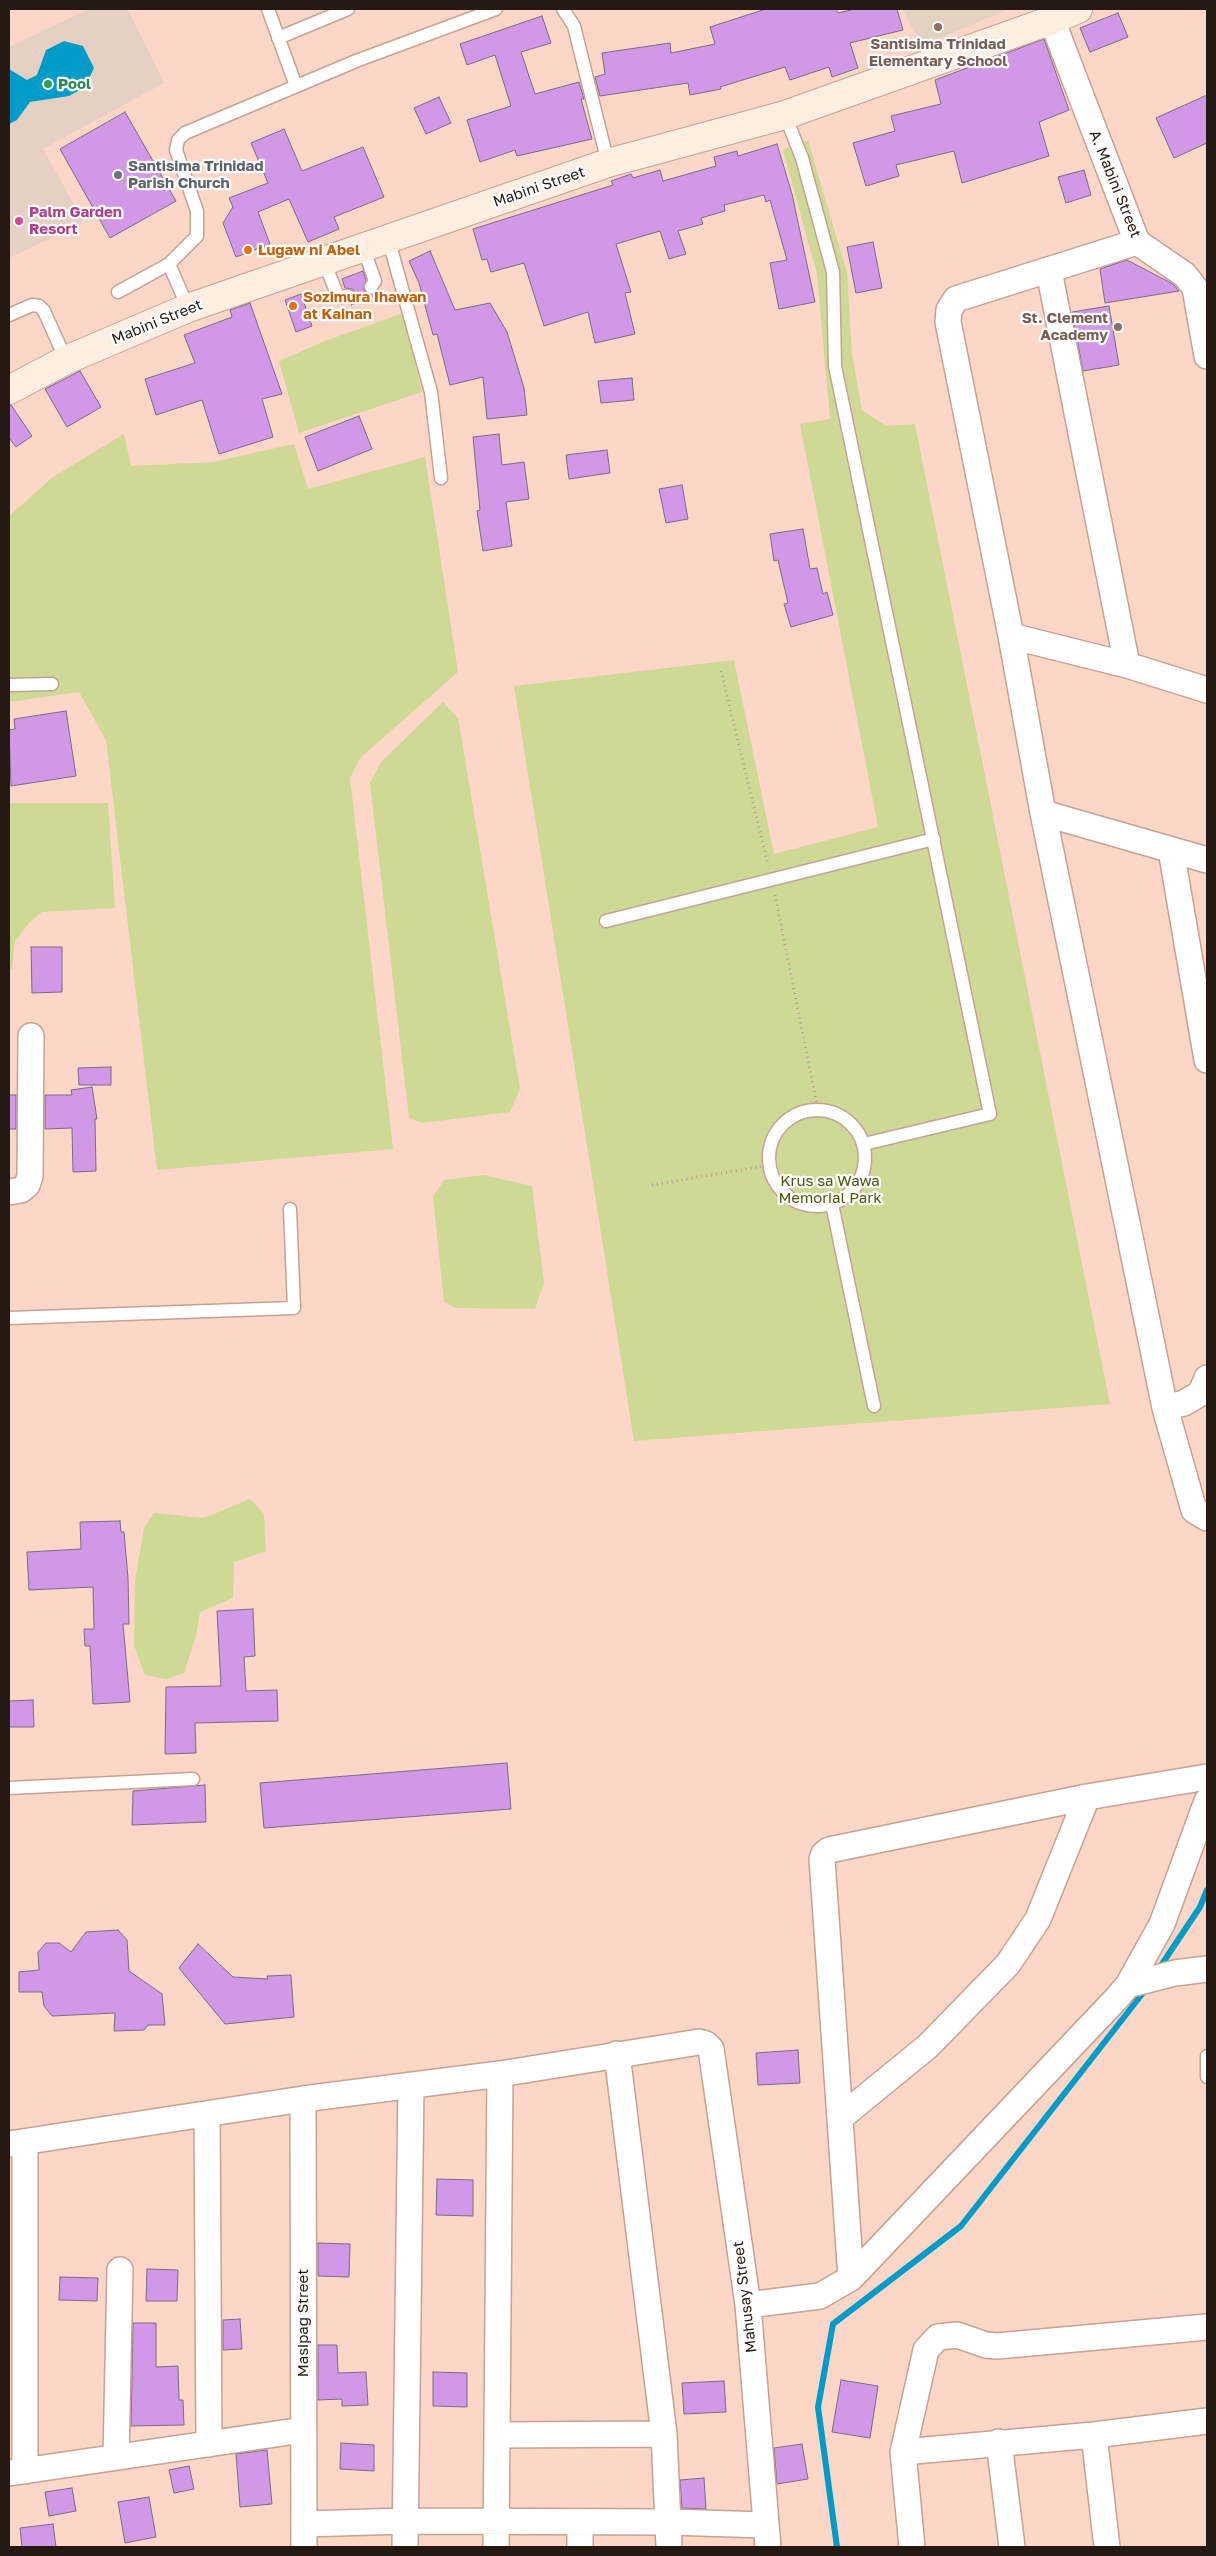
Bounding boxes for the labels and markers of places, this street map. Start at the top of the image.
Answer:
marker: Santisima Trinidad Elementary School [932,21,944,33]
place label: Santisima Trinidad Elementary School [869,35,1007,70]
place label: Pool [58,75,91,93]
marker: Pool [42,78,54,90]
place label: Santisima Trinidad Parish Church [128,157,263,192]
marker: Santisima Trinidad Parish Church [112,169,124,181]
place label: Palm Garden Resort [29,203,122,238]
marker: Palm Garden Resort [13,215,25,227]
place label: Lugaw ni Abel [258,241,360,259]
marker: Lugaw ni Abel [242,244,254,256]
place label: Sozimura Ihawan at Kainan [303,288,426,323]
marker: Sozimura Ihawan at Kainan [287,300,299,312]
place label: St. Clement Academy [1022,309,1108,344]
marker: St. Clement Academy [1112,321,1124,333]

